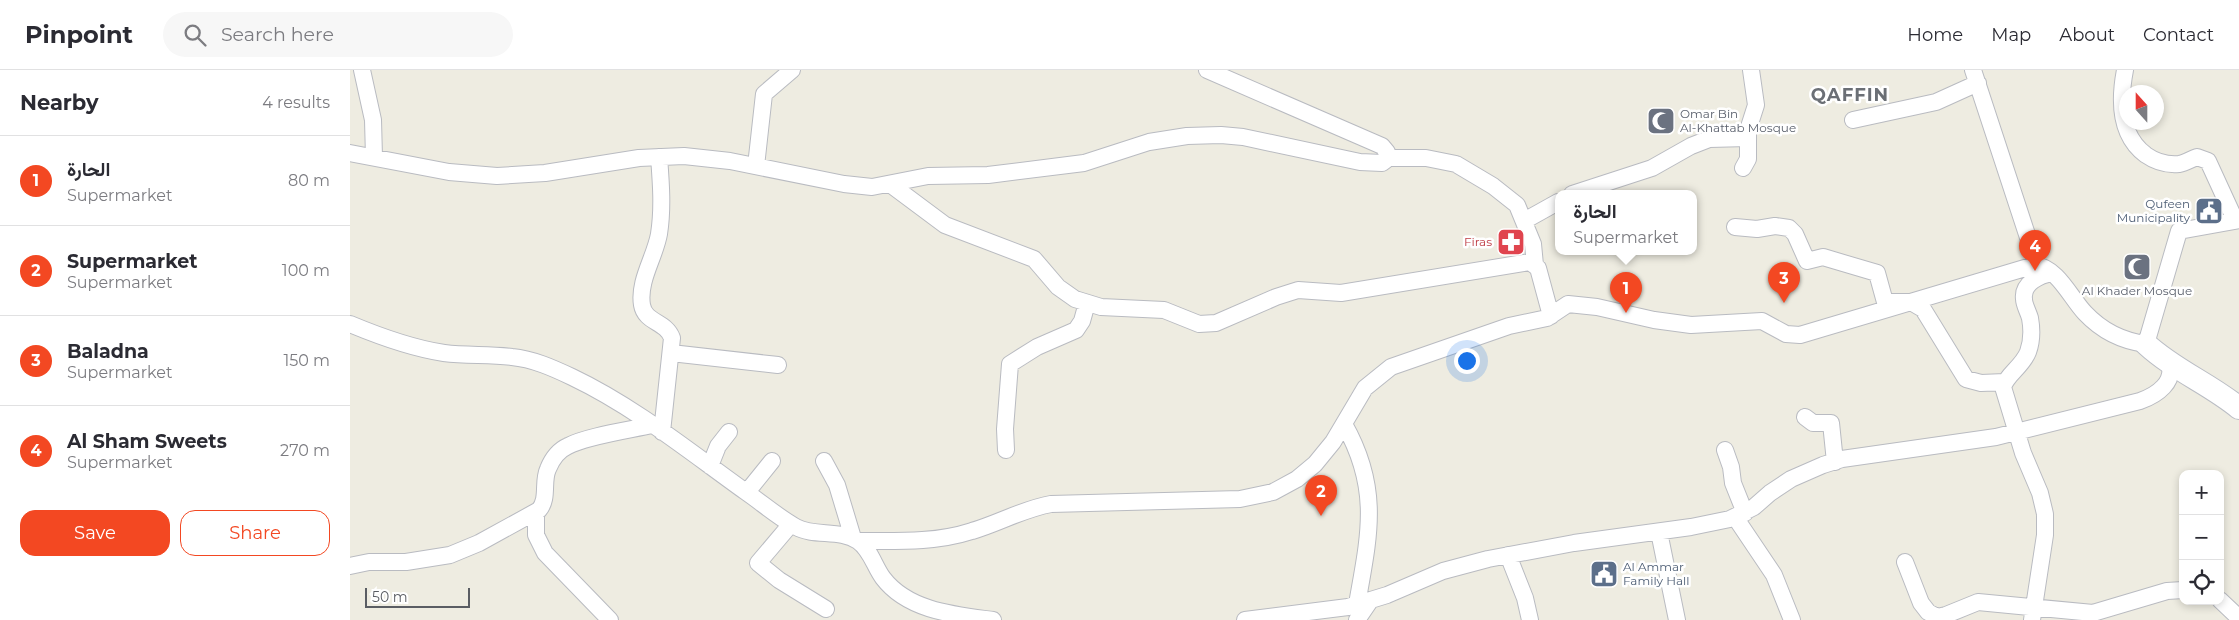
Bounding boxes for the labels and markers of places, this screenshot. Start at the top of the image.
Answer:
mosque icon: Omar Bin Al-Khattab Mosque [1646,106,1676,136]
place label: Omar Bin Al-Khattab Mosque [1680,106,1796,135]
place label: Qufeen Municipality [2117,196,2190,225]
public building icon: Qufeen Municipality [2194,196,2224,226]
pharmacy icon: Firas [1496,227,1526,257]
pin: 4 [2019,230,2051,271]
place label: Firas [1464,234,1492,249]
mosque icon: Al Khader Mosque [2122,252,2152,282]
pin: 3 [1768,262,1800,303]
pin: 1 [1610,272,1642,313]
place label: Al Khader Mosque [2082,283,2192,298]
pin: 2 [1305,475,1337,516]
public building icon: Al Ammar Family Hall [1589,559,1619,589]
place label: Al Ammar Family Hall [1623,559,1690,588]

